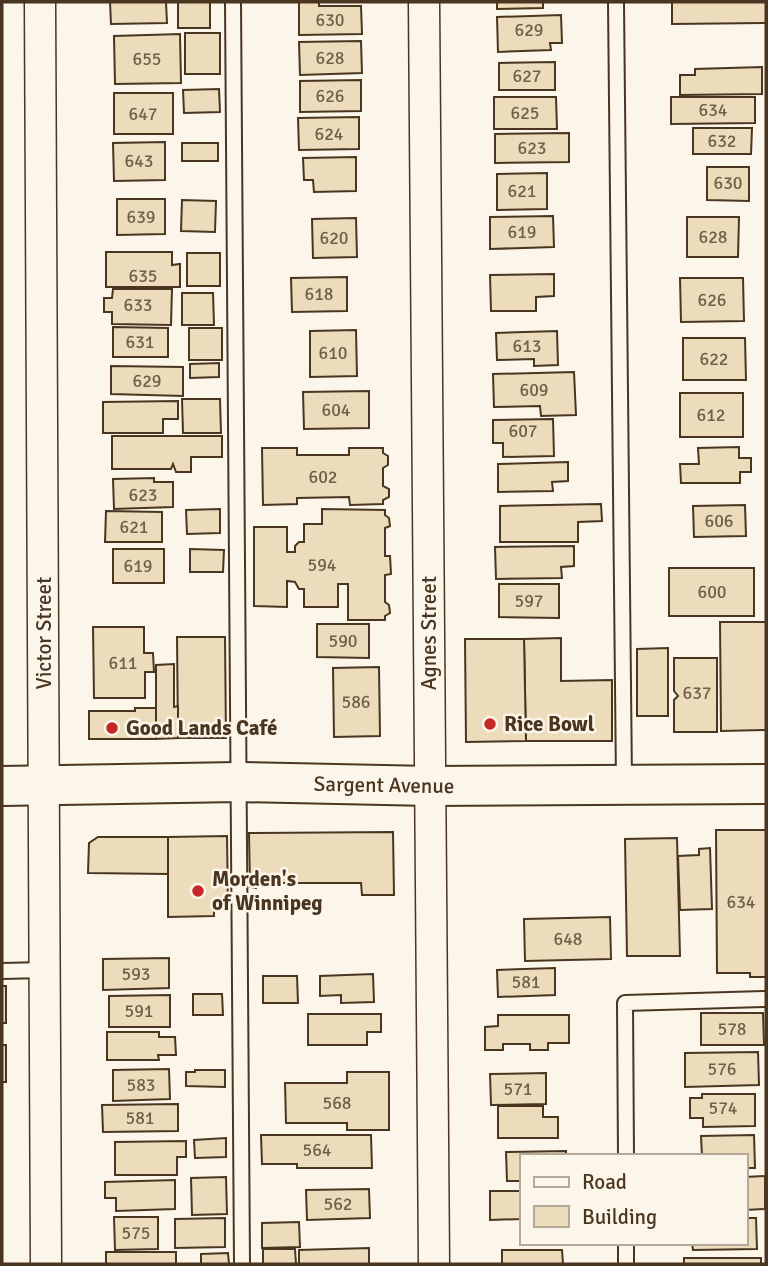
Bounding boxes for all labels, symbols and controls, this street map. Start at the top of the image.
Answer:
house number: 630 [315,9,345,31]
house number: 629 [514,19,544,41]
house number: 628 [315,47,345,69]
house number: 655 [132,48,162,70]
house number: 627 [512,65,542,87]
house number: 626 [315,85,345,107]
house number: 634 [698,99,728,121]
house number: 625 [510,102,540,124]
house number: 647 [128,103,158,125]
house number: 624 [314,123,344,145]
house number: 632 [707,130,737,152]
house number: 623 [517,137,547,159]
house number: 643 [124,150,154,172]
house number: 630 [713,172,743,194]
house number: 621 [507,180,537,202]
house number: 639 [126,206,156,228]
house number: 619 [507,221,537,243]
house number: 628 [698,226,728,248]
house number: 620 [319,227,349,249]
house number: 635 [128,265,158,287]
house number: 618 [304,283,334,305]
house number: 626 [697,289,727,311]
house number: 633 [123,294,153,316]
house number: 631 [125,331,155,353]
house number: 613 [512,335,542,357]
house number: 610 [318,342,348,364]
house number: 622 [699,348,729,370]
house number: 629 [132,370,162,392]
house number: 609 [519,379,549,401]
house number: 604 [321,399,351,421]
house number: 612 [696,404,726,426]
house number: 607 [508,420,538,442]
house number: 602 [308,466,338,488]
house number: 623 [128,484,158,506]
house number: 606 [704,510,734,532]
house number: 621 [119,516,149,538]
house number: 594 [307,554,337,576]
house number: 619 [123,555,153,577]
street label: Agnes Street [416,576,442,690]
street label: Victor Street [31,577,57,689]
house number: 600 [697,581,727,603]
house number: 597 [514,590,544,612]
house number: 590 [328,630,358,652]
house number: 611 [108,652,138,674]
house number: 637 [682,682,712,704]
house number: 586 [341,691,371,713]
place label: Rice Bowl [504,711,595,737]
place label: Good Lands Café [126,715,278,741]
marker: Rice Bowl [482,716,498,732]
marker: Good Lands Café [104,720,120,736]
street label: Sargent Avenue [314,771,454,799]
place label: Morden's of Winnipeg [212,866,323,916]
marker: Morden's of Winnipeg [190,883,206,899]
house number: 634 [726,891,756,913]
house number: 648 [553,928,583,950]
house number: 593 [121,963,151,985]
house number: 581 [511,971,541,993]
house number: 591 [124,1000,154,1022]
house number: 578 [717,1018,747,1040]
house number: 576 [707,1058,737,1080]
house number: 583 [126,1074,156,1096]
house number: 571 [503,1078,533,1100]
house number: 568 [322,1092,352,1114]
house number: 574 [708,1097,738,1119]
house number: 581 [125,1107,155,1129]
house number: 564 [302,1139,332,1161]
legend [520,1154,747,1245]
text: Road [582,1169,627,1195]
house number: 562 [323,1193,353,1215]
text: Building [582,1204,657,1230]
house number: 575 [121,1222,151,1244]

